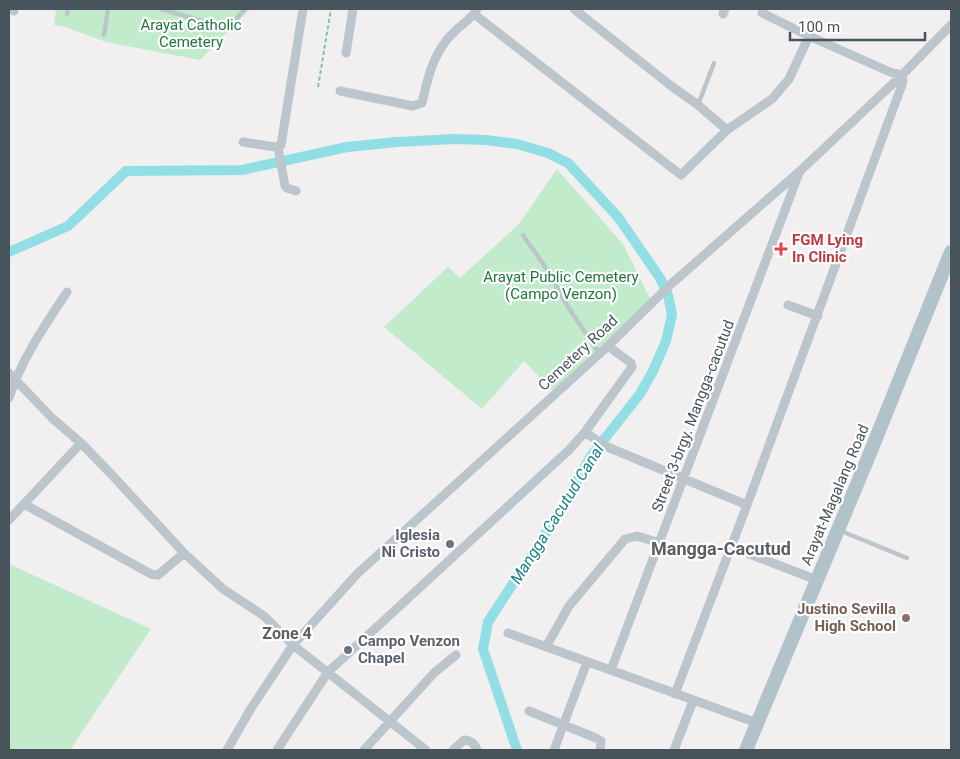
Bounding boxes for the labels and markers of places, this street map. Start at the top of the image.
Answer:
place label: FGM Lying In Clinic [792,231,863,266]
marker: FGM Lying In Clinic [774,242,788,256]
place label: Iglesia Ni Cristo [381,526,440,561]
marker: Iglesia Ni Cristo [444,538,456,550]
place label: Justino Sevilla High School [797,600,896,635]
marker: Justino Sevilla High School [900,612,912,624]
place label: Campo Venzon Chapel [358,632,460,667]
marker: Campo Venzon Chapel [342,644,354,656]

